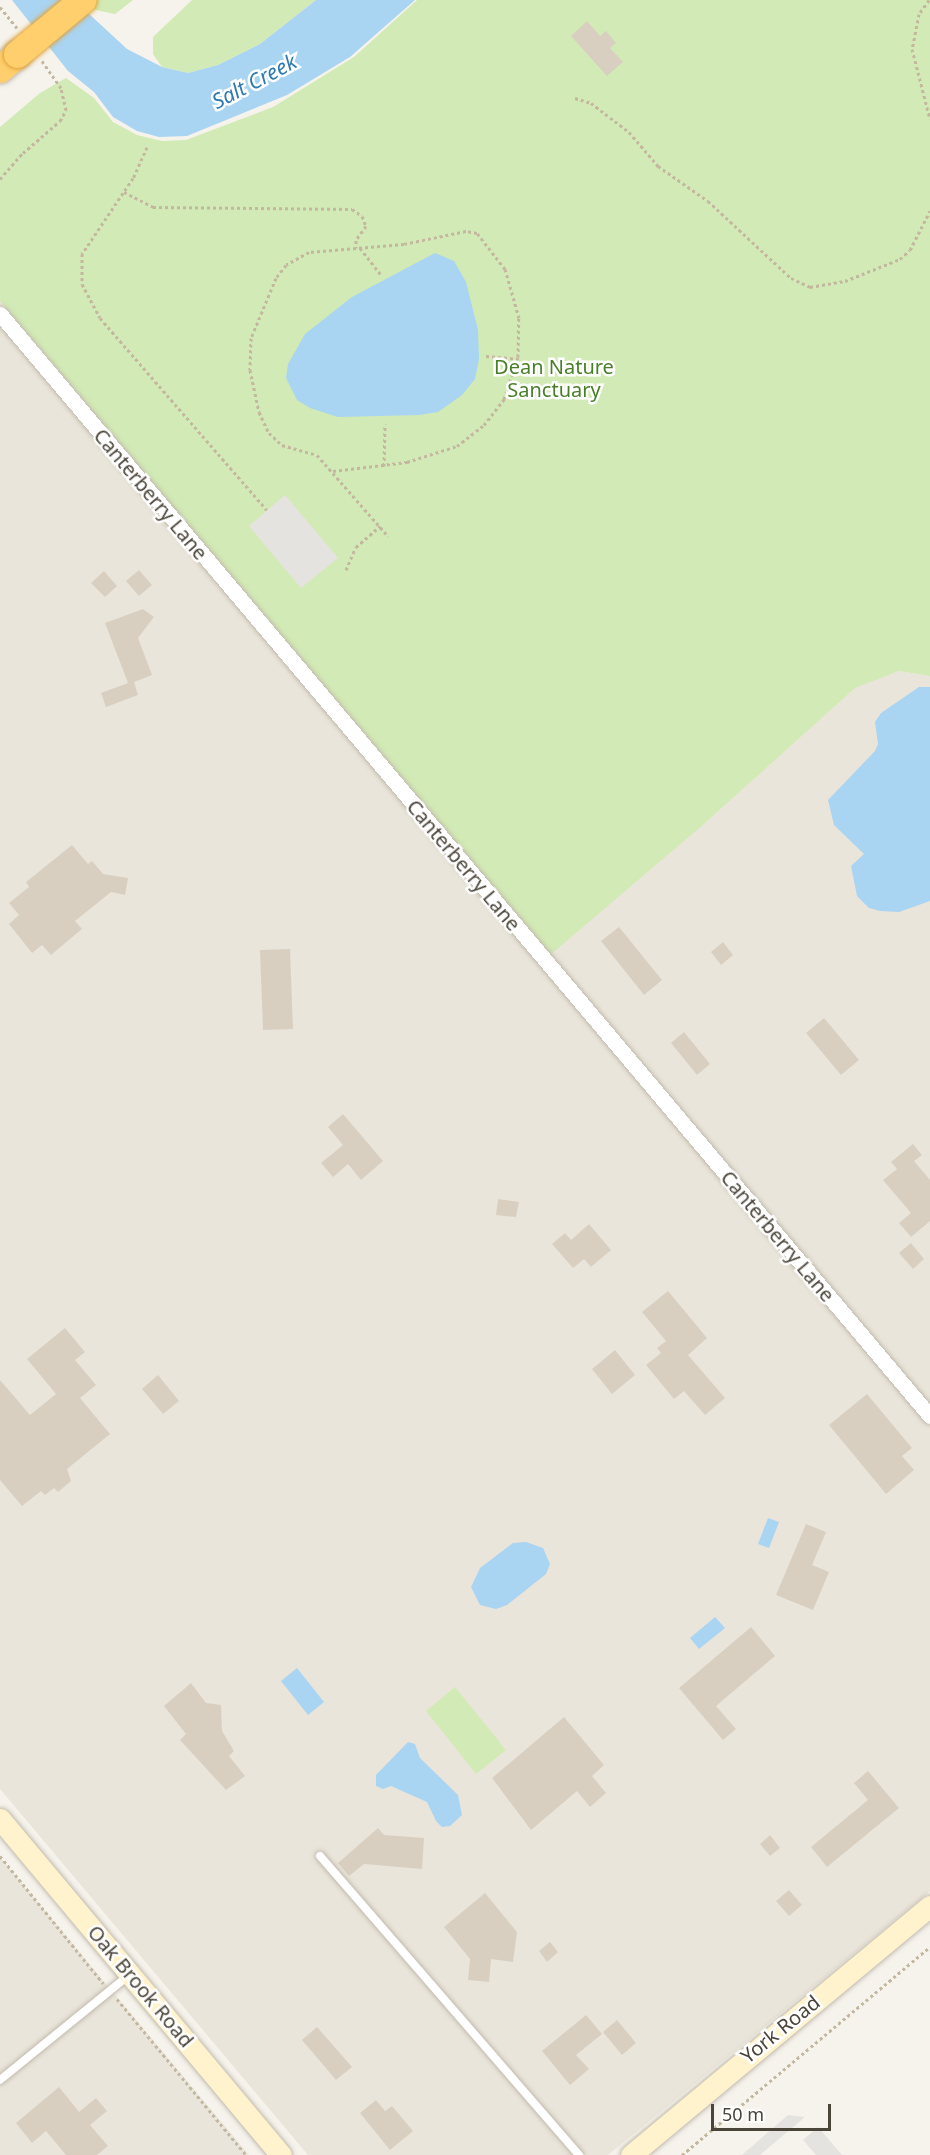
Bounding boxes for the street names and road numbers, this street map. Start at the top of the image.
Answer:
street label: Canterberry Lane [89,424,213,564]
street label: Canterberry Lane [402,795,526,935]
street label: Canterberry Lane [716,1166,840,1306]
street label: Oak Brook Road [83,1920,199,2052]
street label: York Road [736,1990,824,2068]

